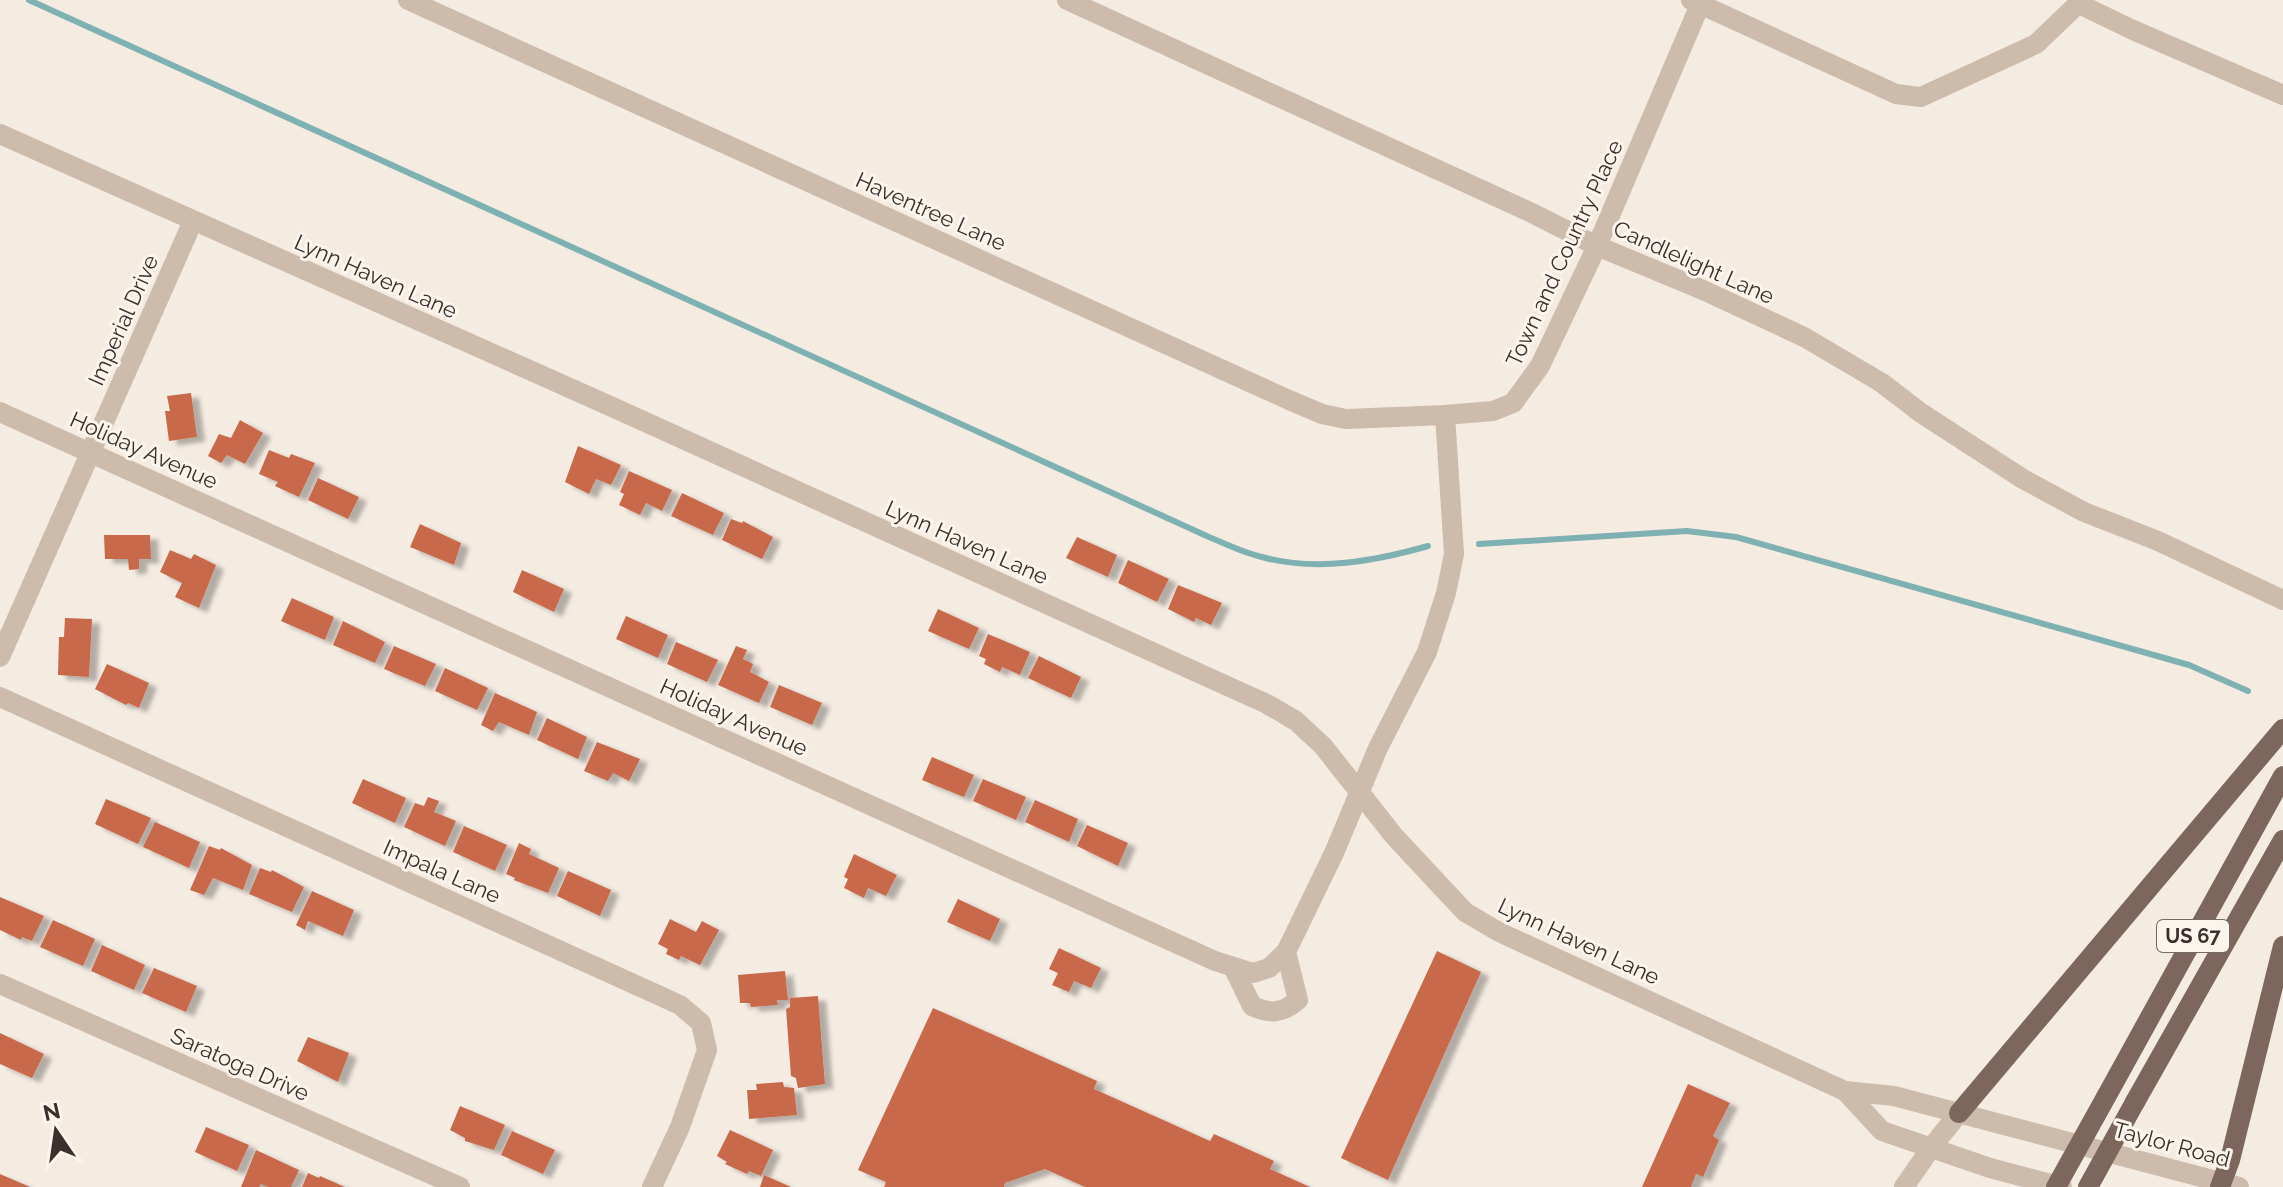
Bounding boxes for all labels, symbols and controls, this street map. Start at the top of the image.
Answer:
street label: Town and Country Place [1500,136,1628,370]
street label: Haventree Lane [852,166,1010,256]
street label: Candlelight Lane [1610,215,1778,309]
street label: Lynn Haven Lane [291,228,461,324]
street label: Imperial Drive [83,251,163,389]
street label: Holiday Avenue [66,406,222,494]
street label: Lynn Haven Lane [882,494,1052,590]
street label: Holiday Avenue [656,673,812,761]
street label: Impala Lane [379,834,505,908]
street label: Lynn Haven Lane [1494,892,1664,990]
road number: US 67 [2157,920,2229,952]
street label: Saratoga Drive [167,1022,313,1106]
north arrow [16,1091,96,1171]
text: N [40,1097,63,1126]
street label: Taylor Road [2111,1116,2233,1172]

